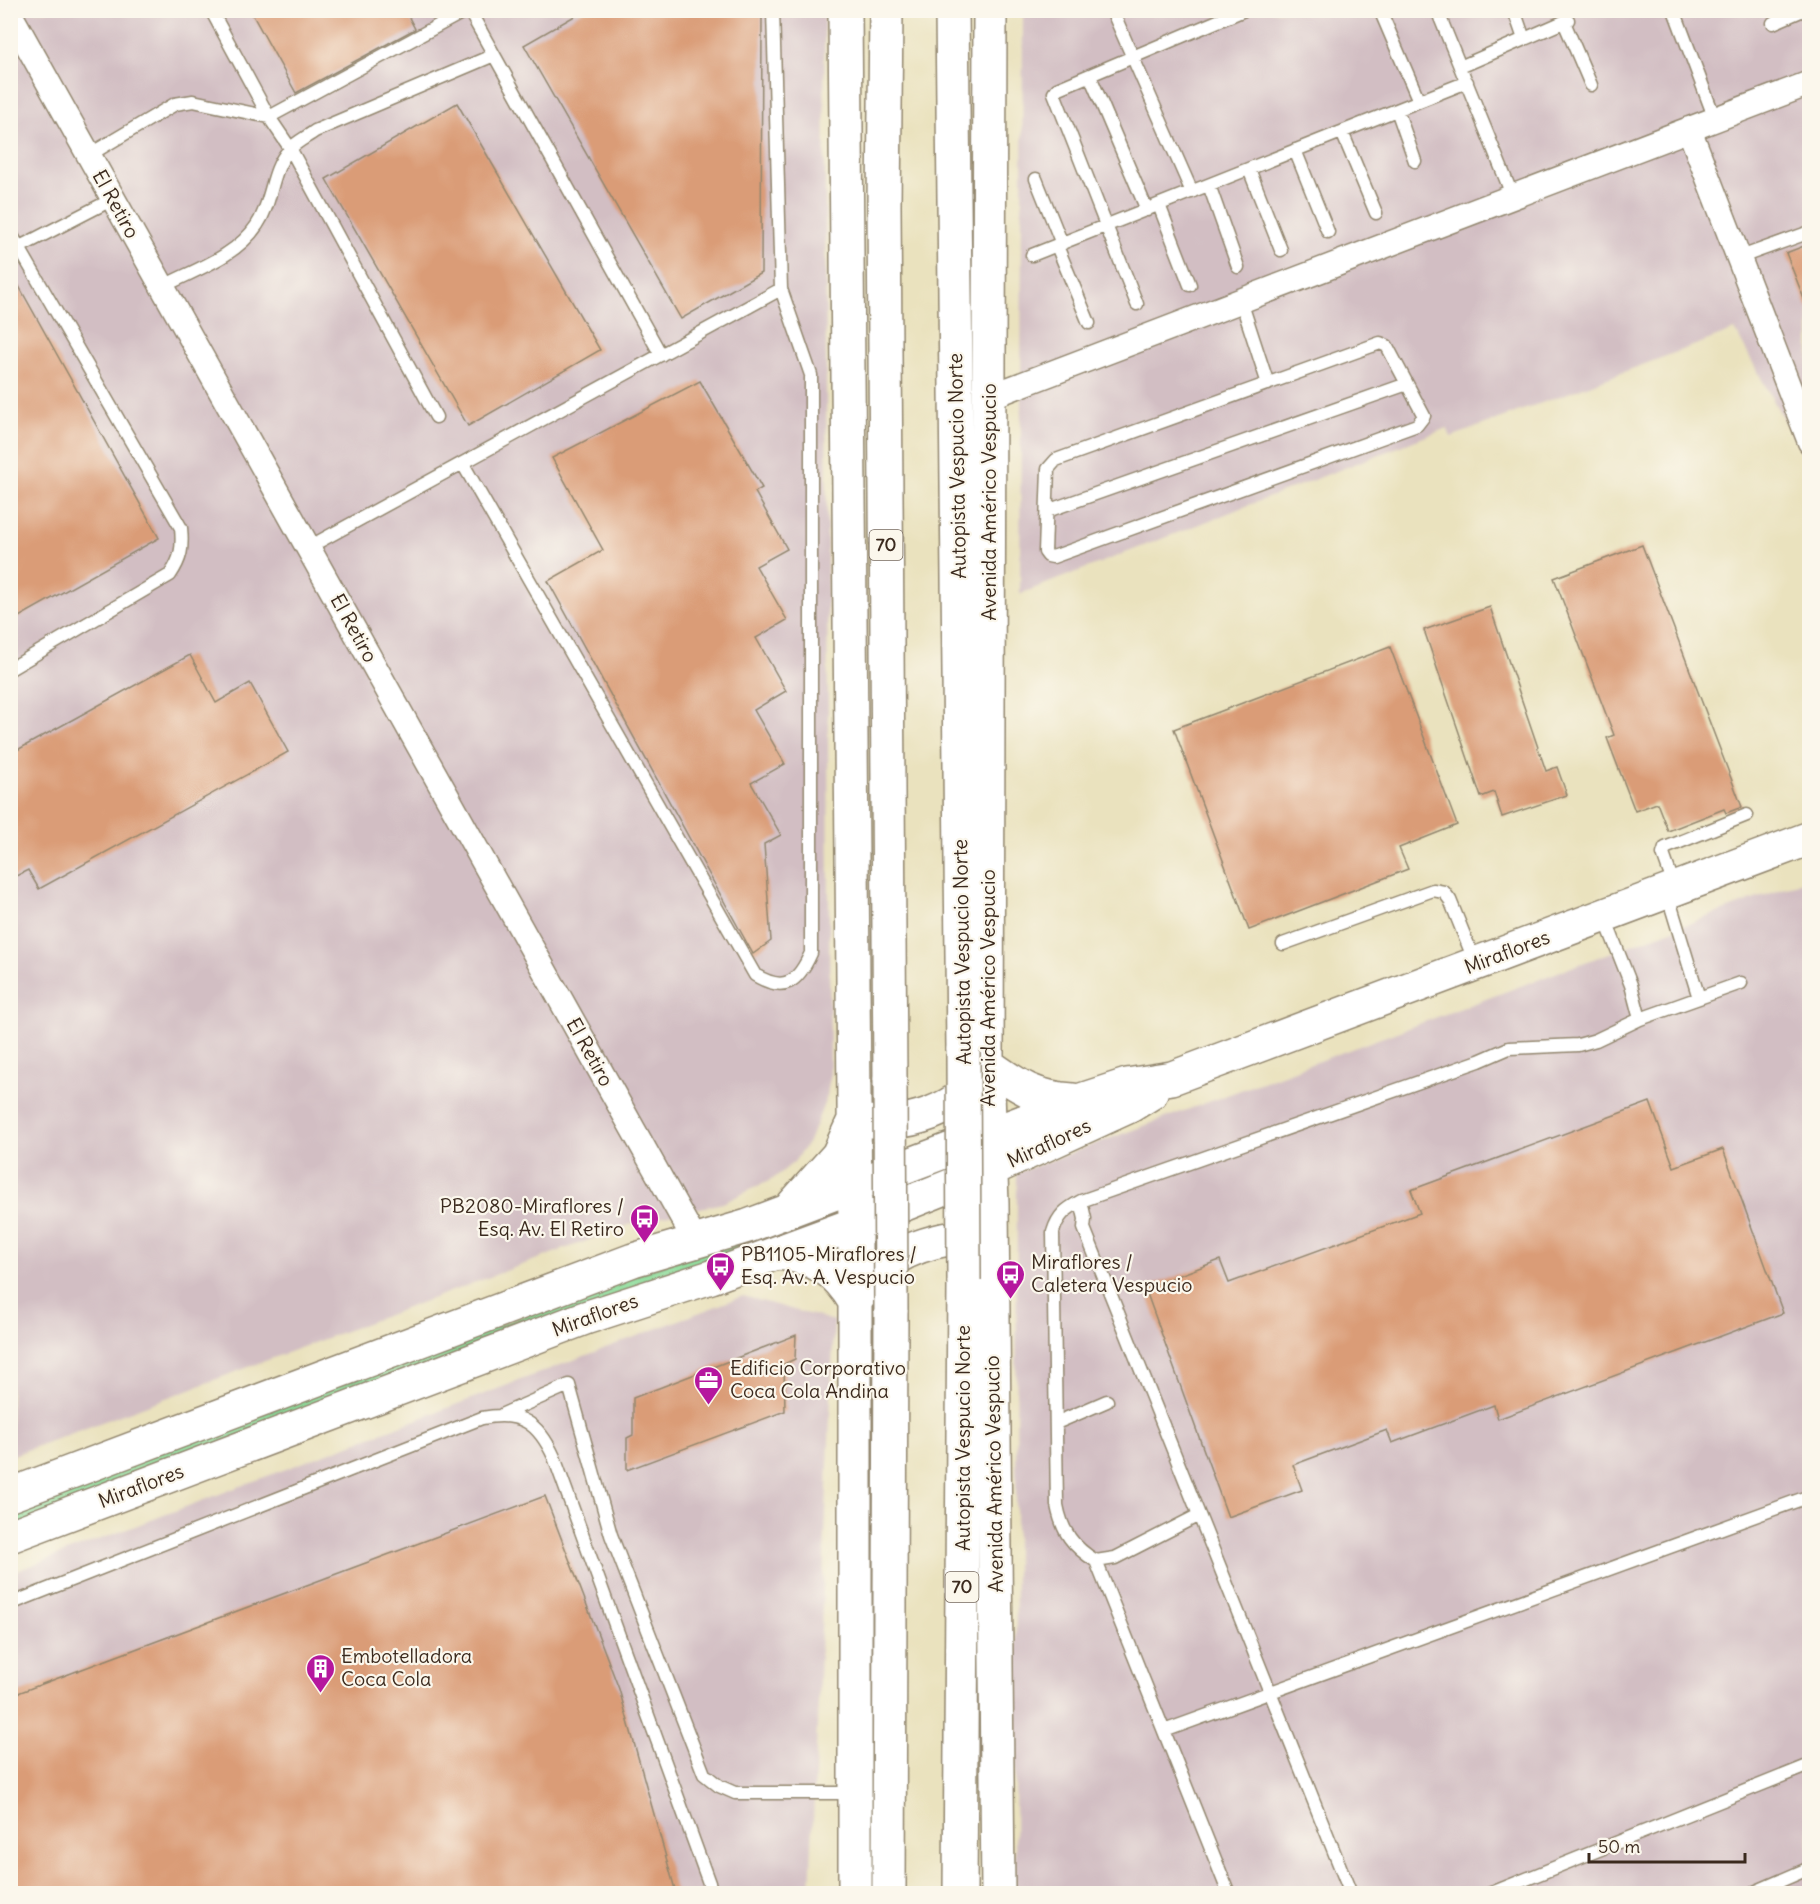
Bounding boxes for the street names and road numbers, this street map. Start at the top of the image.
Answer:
street label: El Retiro [87,165,145,242]
street label: Autopista Vespucio Norte [942,353,971,579]
street label: Avenida Américo Vespucio [976,383,1001,621]
road number: 70 [870,530,902,560]
street label: El Retiro [325,589,383,666]
street label: Autopista Vespucio Norte [947,839,976,1065]
street label: Avenida Américo Vespucio [975,869,1000,1107]
street label: Miraflores [1460,924,1553,979]
street label: El Retiro [561,1013,619,1090]
street label: Miraflores [1003,1112,1095,1173]
street label: Miraflores [548,1287,641,1342]
street label: Autopista Vespucio Norte [950,1325,975,1551]
street label: Avenida Américo Vespucio [979,1355,1008,1593]
street label: Miraflores [94,1458,187,1513]
road number: 70 [946,1572,978,1602]

